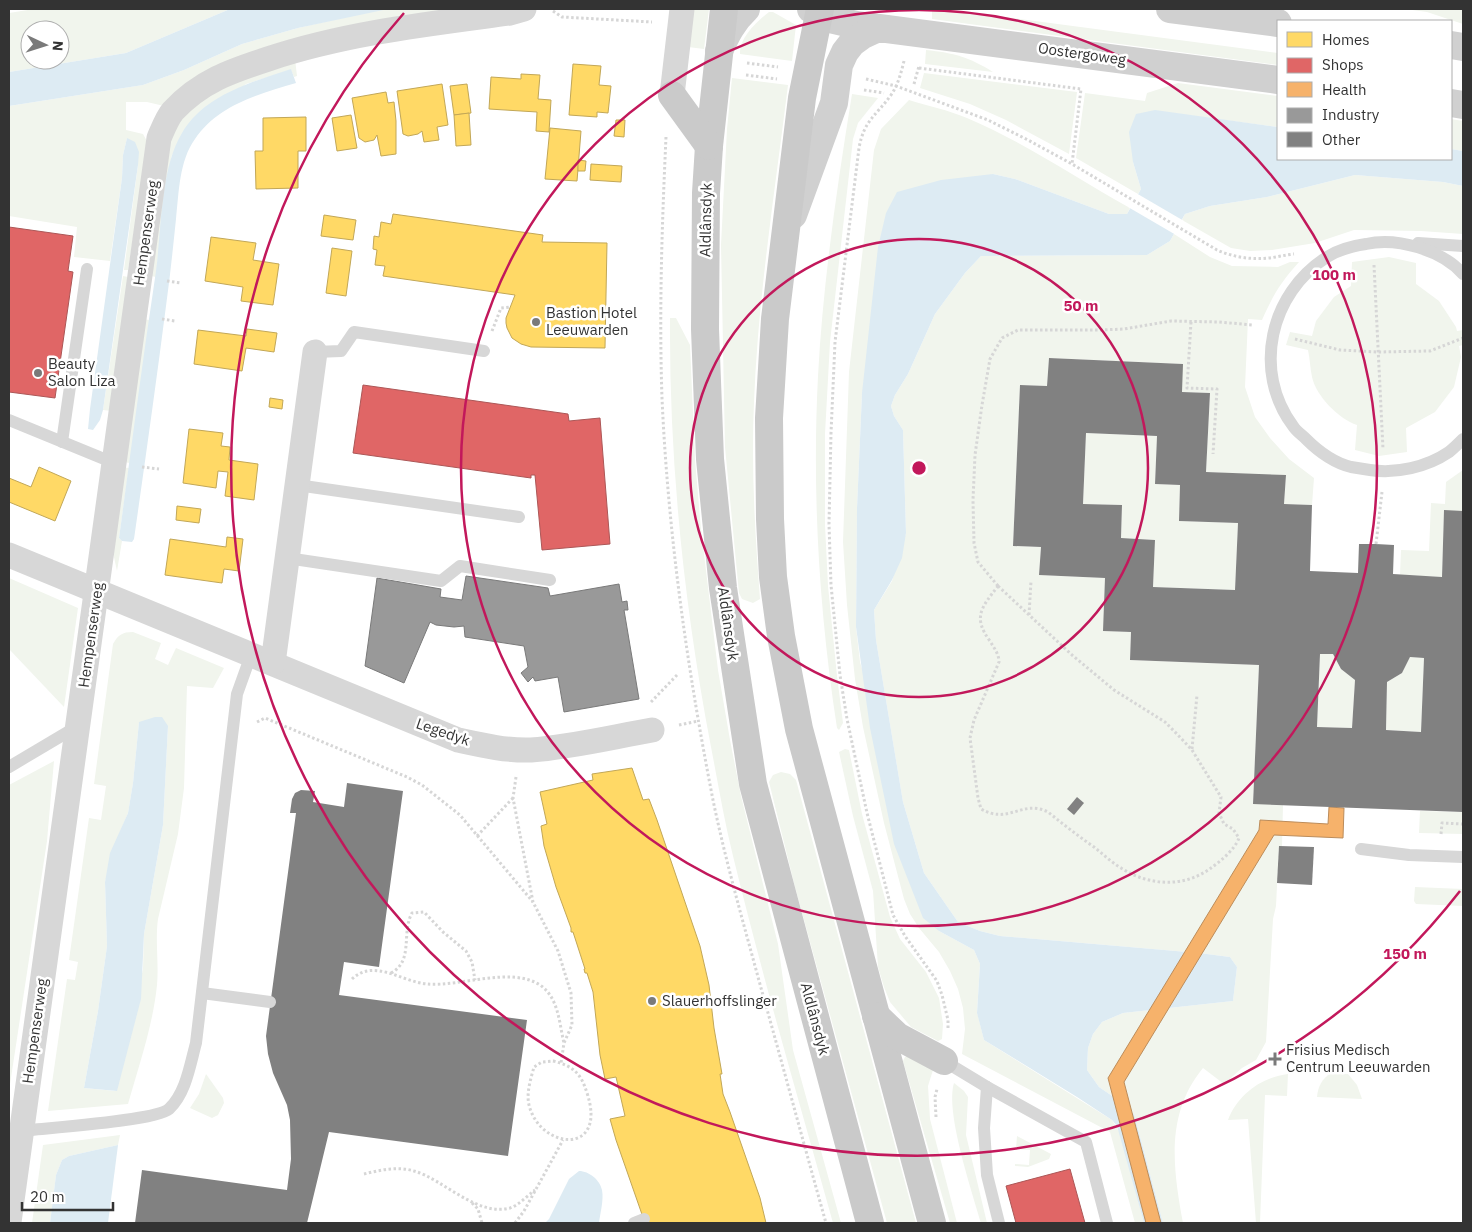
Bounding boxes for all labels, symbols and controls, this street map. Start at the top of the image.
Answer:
north arrow [20,20,70,70]
legend [1277,20,1452,160]
text: Homes [1322,30,1370,49]
street label: Oostergoweg [1037,38,1127,69]
text: N [49,40,67,52]
text: Shops [1322,55,1364,74]
text: Health [1322,80,1367,99]
text: Industry [1322,105,1380,124]
text: Other [1322,130,1361,149]
street label: Hempenserweg [129,179,162,287]
street label: Aldlânsdyk [695,183,716,257]
text: 100 m [1312,265,1356,284]
text: 50 m [1064,296,1098,315]
place label: Bastion Hotel Leeuwarden [546,303,637,339]
marker: Bastion Hotel Leeuwarden [530,316,542,328]
place label: Beauty Salon Liza [48,354,116,390]
marker: Beauty Salon Liza [32,367,44,379]
centre of rings [910,459,928,477]
street label: Hempenserweg [74,581,107,689]
street label: Aldlânsdyk [714,586,743,662]
street label: Legedyk [414,713,473,750]
text: 150 m [1383,944,1427,963]
street label: Hempenserweg [18,977,51,1085]
street label: Aldlânsdyk [797,980,834,1057]
place label: Slauerhoffslinger [662,991,777,1010]
marker: Slauerhoffslinger [646,995,658,1007]
place label: Frisius Medisch Centrum Leeuwarden [1286,1040,1431,1076]
marker: Frisius Medisch Centrum Leeuwarden [1268,1052,1282,1066]
scale bar [22,1180,114,1212]
text: 20 m [30,1187,65,1206]

